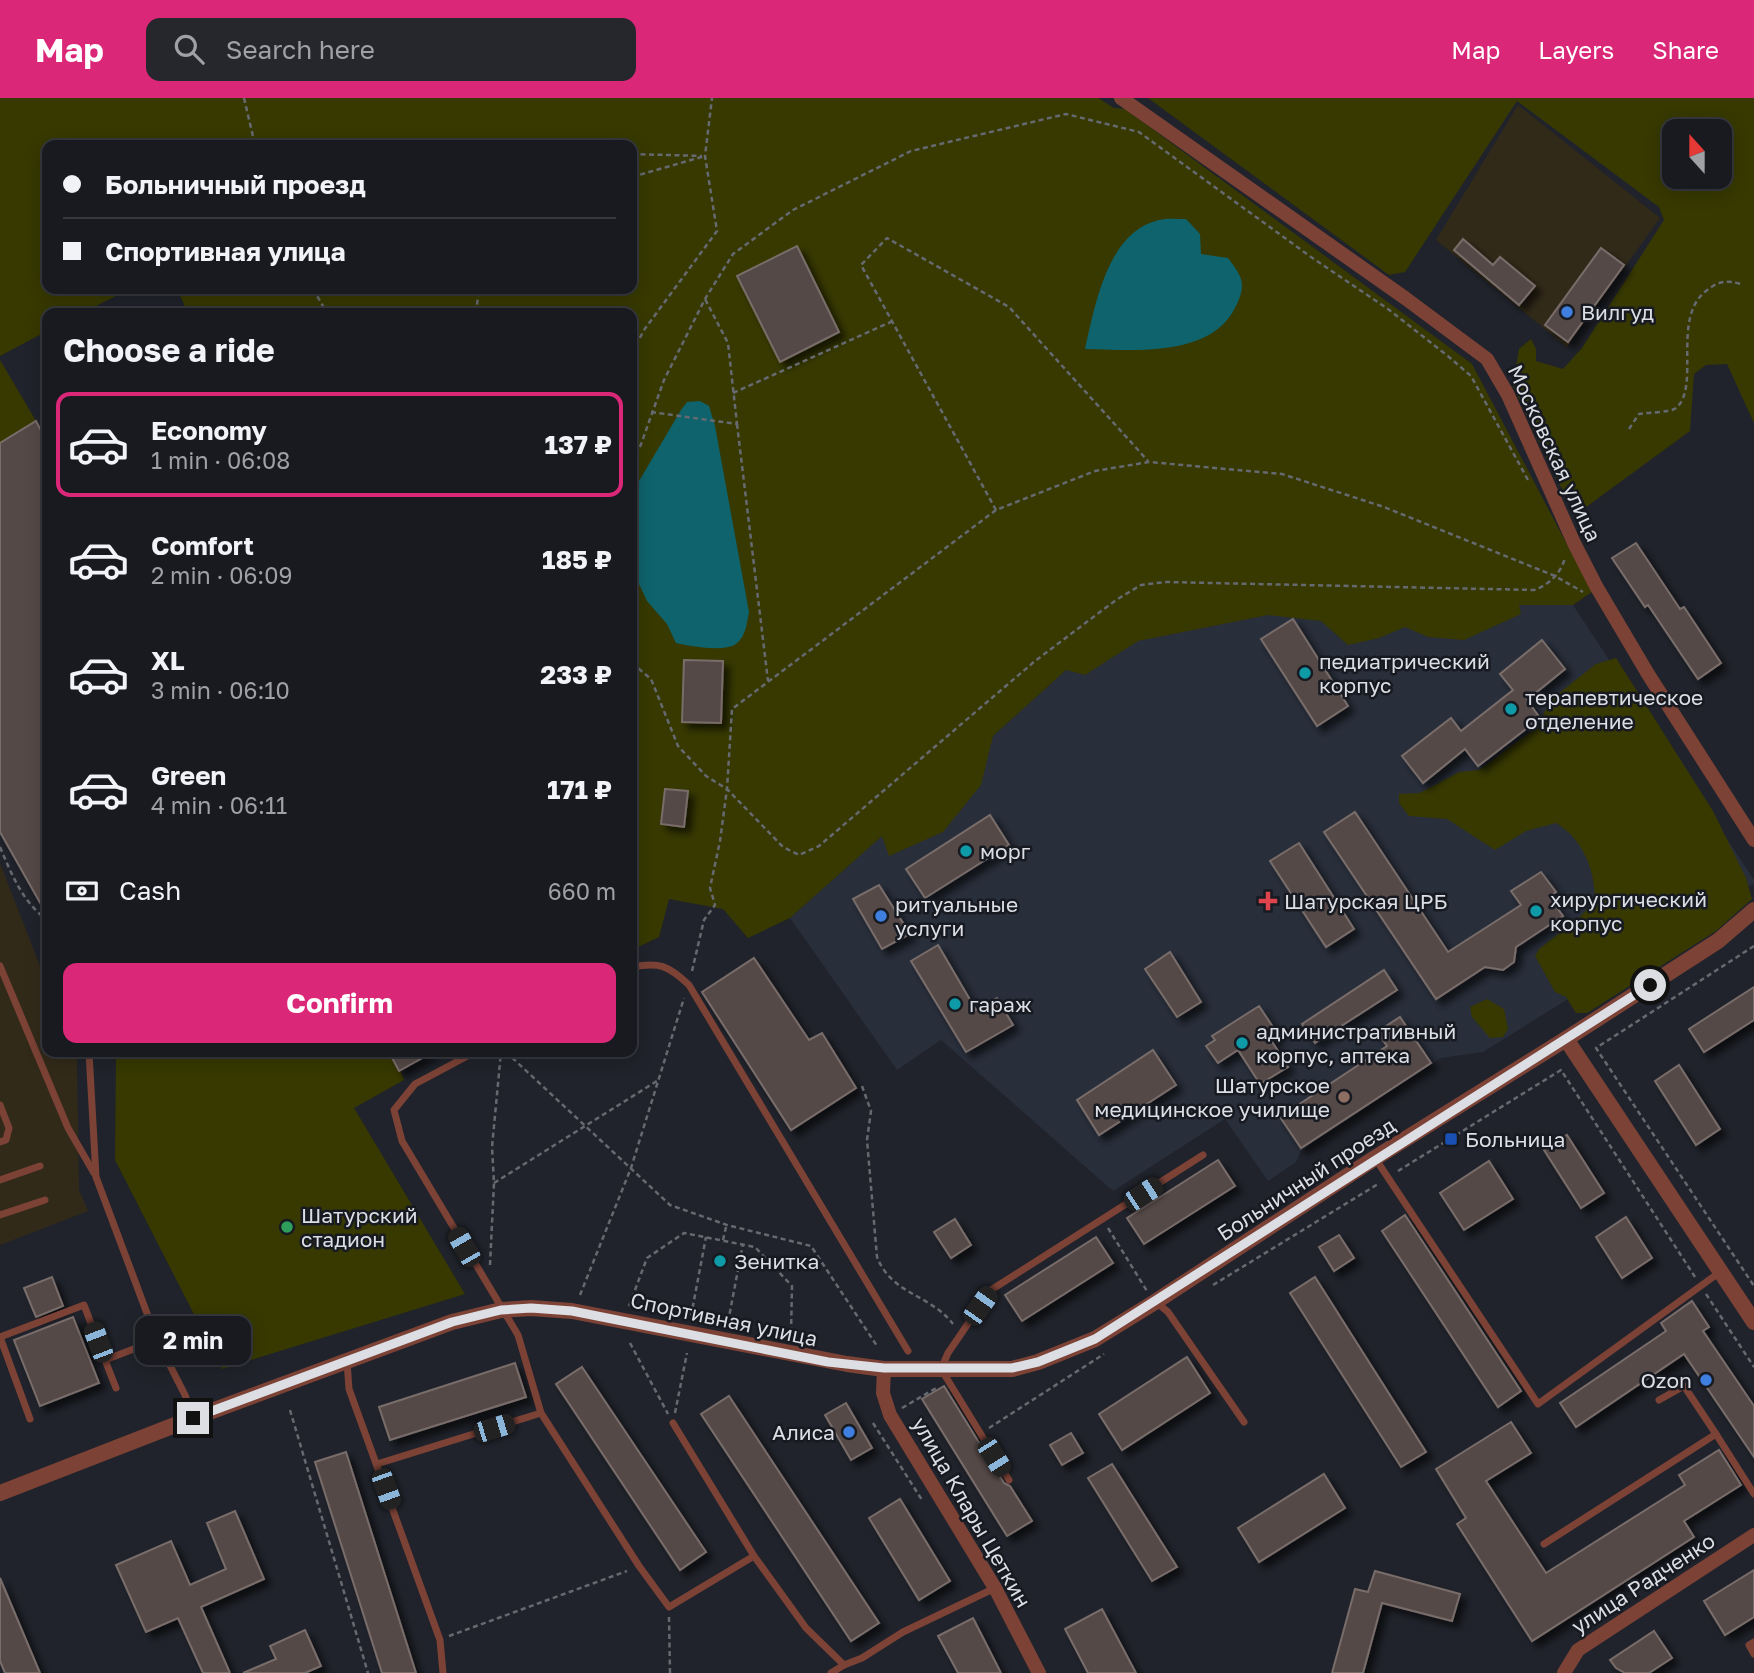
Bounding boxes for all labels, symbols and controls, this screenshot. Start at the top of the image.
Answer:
search box [146,18,636,81]
text: Map [35,30,104,69]
icon: search [170,30,208,68]
text: Search here [226,34,375,65]
text: Map [1451,35,1500,64]
text: Layers [1538,35,1614,64]
text: Share [1652,35,1719,64]
north arrow [1662,119,1732,189]
map controls [1662,119,1732,189]
text: Больничный проезд [105,169,366,200]
text: Спортивная улица [105,236,346,267]
place label: Вилгуд [1581,299,1654,325]
marker: Вилгуд [1559,304,1575,320]
text: Choose a ride [63,331,275,369]
street label: Московская улица [1503,360,1607,546]
icon: car [67,413,130,476]
text: Economy [151,415,267,446]
text: 137 ₽ [545,429,612,460]
text: 1 min · 06:08 [151,446,290,474]
icon: car [67,528,130,591]
text: Comfort [151,530,254,561]
text: 185 ₽ [542,544,612,575]
text: 2 min · 06:09 [151,561,292,589]
icon: car [67,643,130,706]
text: XL [151,645,185,676]
place label: педиатрический корпус [1319,648,1490,698]
text: 233 ₽ [540,659,612,690]
marker: педиатрический корпус [1297,665,1313,681]
text: 3 min · 06:10 [151,676,290,704]
place label: терапевтическое отделение [1525,684,1703,734]
marker: терапевтическое отделение [1503,701,1519,717]
icon: car [67,758,130,821]
text: Green [151,760,226,791]
text: 171 ₽ [547,774,612,805]
text: 4 min · 06:11 [151,791,287,819]
place label: морг [980,838,1031,864]
marker: морг [958,843,974,859]
icon: cash [63,872,101,910]
text: Cash [119,875,181,906]
text: 660 m [548,877,616,905]
place label: хирургический корпус [1550,886,1707,936]
place label: Шатурская ЦРБ [1284,888,1448,914]
place label: ритуальные услуги [895,891,1018,941]
marker: Шатурская ЦРБ [1258,891,1278,911]
marker: хирургический корпус [1528,903,1544,919]
marker: ритуальные услуги [873,908,889,924]
button: Confirm [63,963,616,1043]
route start [1634,969,1666,1001]
place label: гараж [969,991,1032,1017]
marker: гараж [947,996,963,1012]
place label: административный корпус, аптека [1256,1018,1456,1068]
marker: административный корпус, аптека [1234,1035,1250,1051]
place label: Шатурское медицинское училище [1094,1072,1330,1122]
marker: Шатурское медицинское училище [1336,1089,1352,1105]
street label: Больничный проезд [1212,1112,1400,1246]
place label: Больница [1465,1126,1565,1152]
marker: Больница [1443,1131,1459,1147]
car [1120,1174,1167,1214]
place label: Шатурский стадион [301,1202,418,1252]
marker: Шатурский стадион [279,1219,295,1235]
car [445,1224,484,1270]
place label: Зенитка [734,1248,819,1274]
marker: Зенитка [712,1253,728,1269]
car [960,1283,1001,1329]
street label: Спортивная улица [628,1286,820,1352]
callout: 2 min [135,1316,251,1366]
car [81,1319,116,1365]
text: 2 min [163,1326,223,1354]
place label: Ozon [1640,1367,1692,1393]
marker: Ozon [1698,1372,1714,1388]
route end [177,1402,209,1434]
car [471,1412,518,1444]
street label: улица Клары Цеткин [907,1412,1037,1612]
place label: Алиса [772,1419,835,1445]
marker: Алиса [841,1424,857,1440]
car [974,1434,1015,1480]
car [369,1466,404,1512]
street label: улица Радченко [1566,1527,1720,1639]

